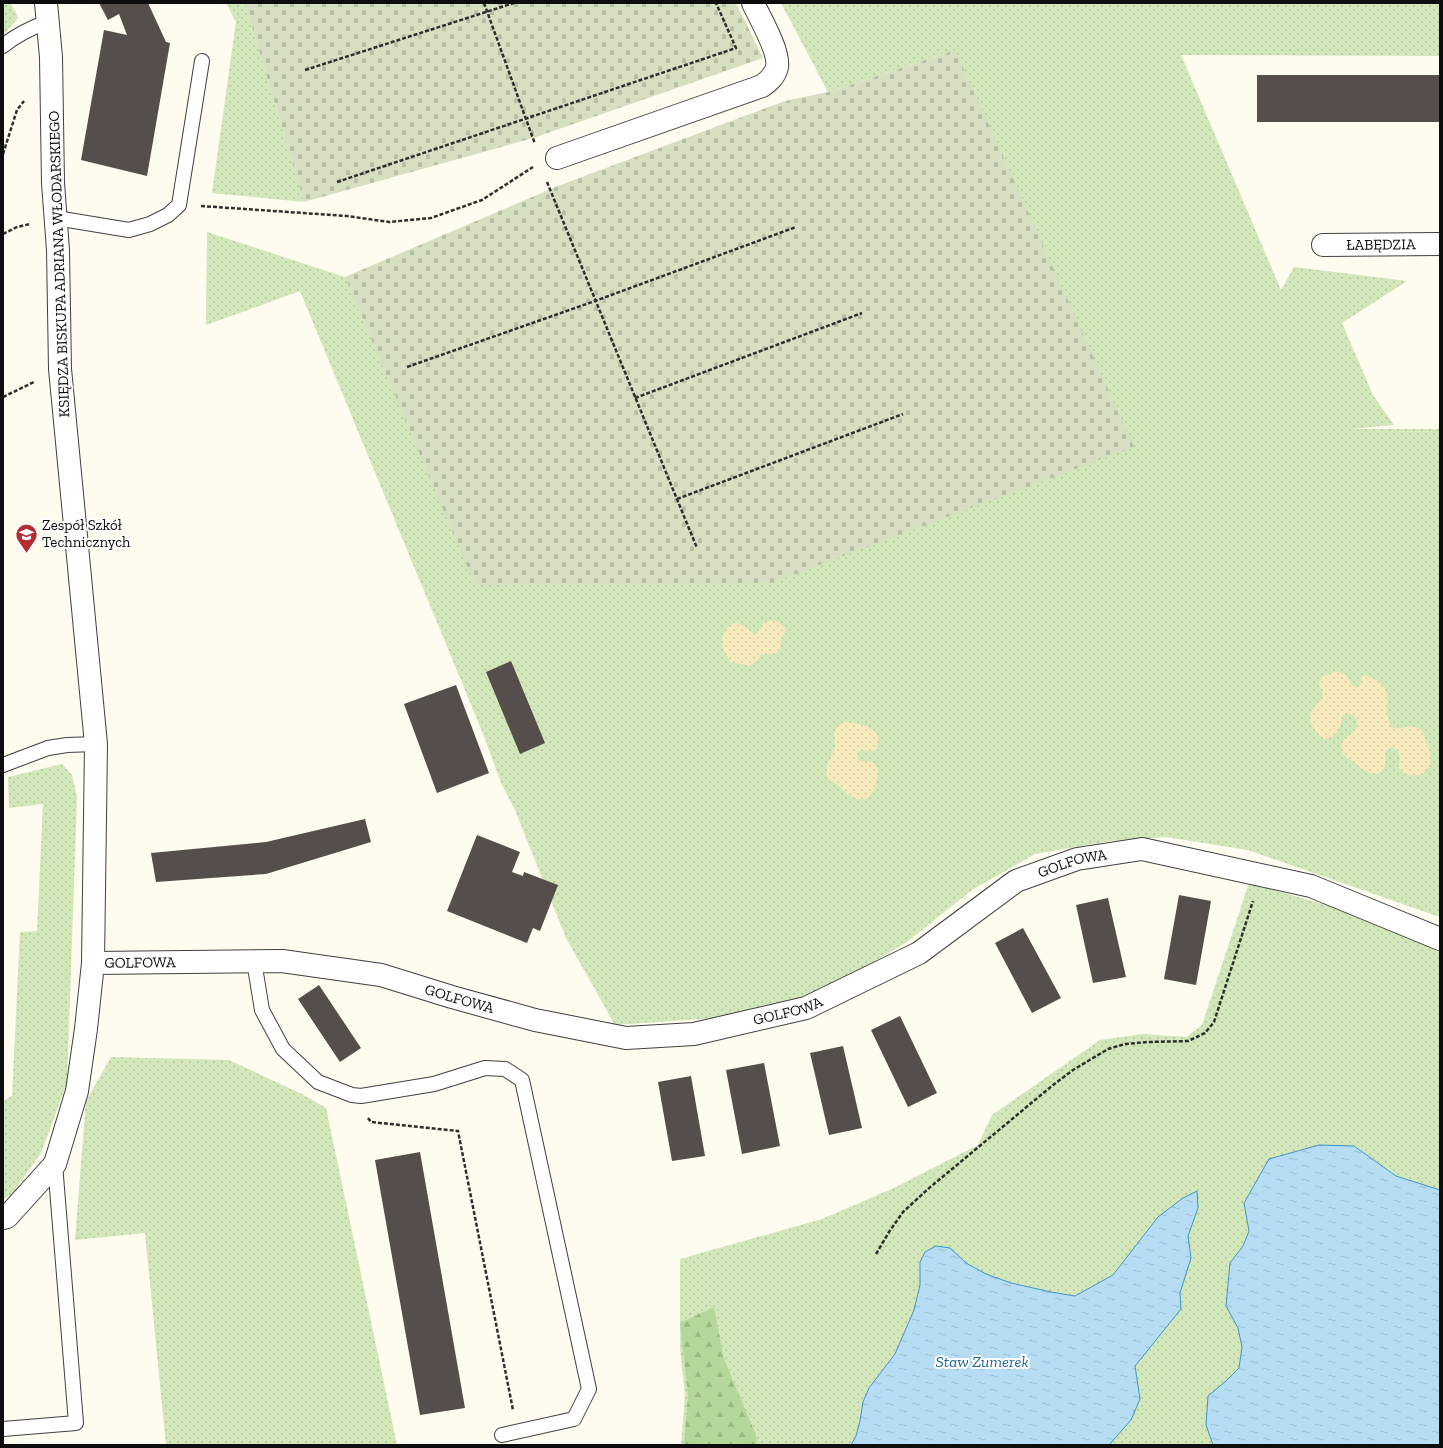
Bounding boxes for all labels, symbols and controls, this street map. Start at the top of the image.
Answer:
street label: KSIĘDZA BISKUPA ADRIANA WŁODARSKIEGO [45,110,73,418]
street label: ŁABĘDZIA [1346,235,1416,254]
place label: Zespół Szkół Technicznych [42,516,131,551]
school or university icon: Zespół Szkół Technicznych [13,521,39,554]
street label: GOLFOWA [1035,846,1108,881]
street label: GOLFOWA [104,953,176,972]
street label: GOLFOWA [423,980,496,1017]
street label: GOLFOWA [751,992,826,1029]
water label: Staw Zumerek [935,1352,1029,1371]

